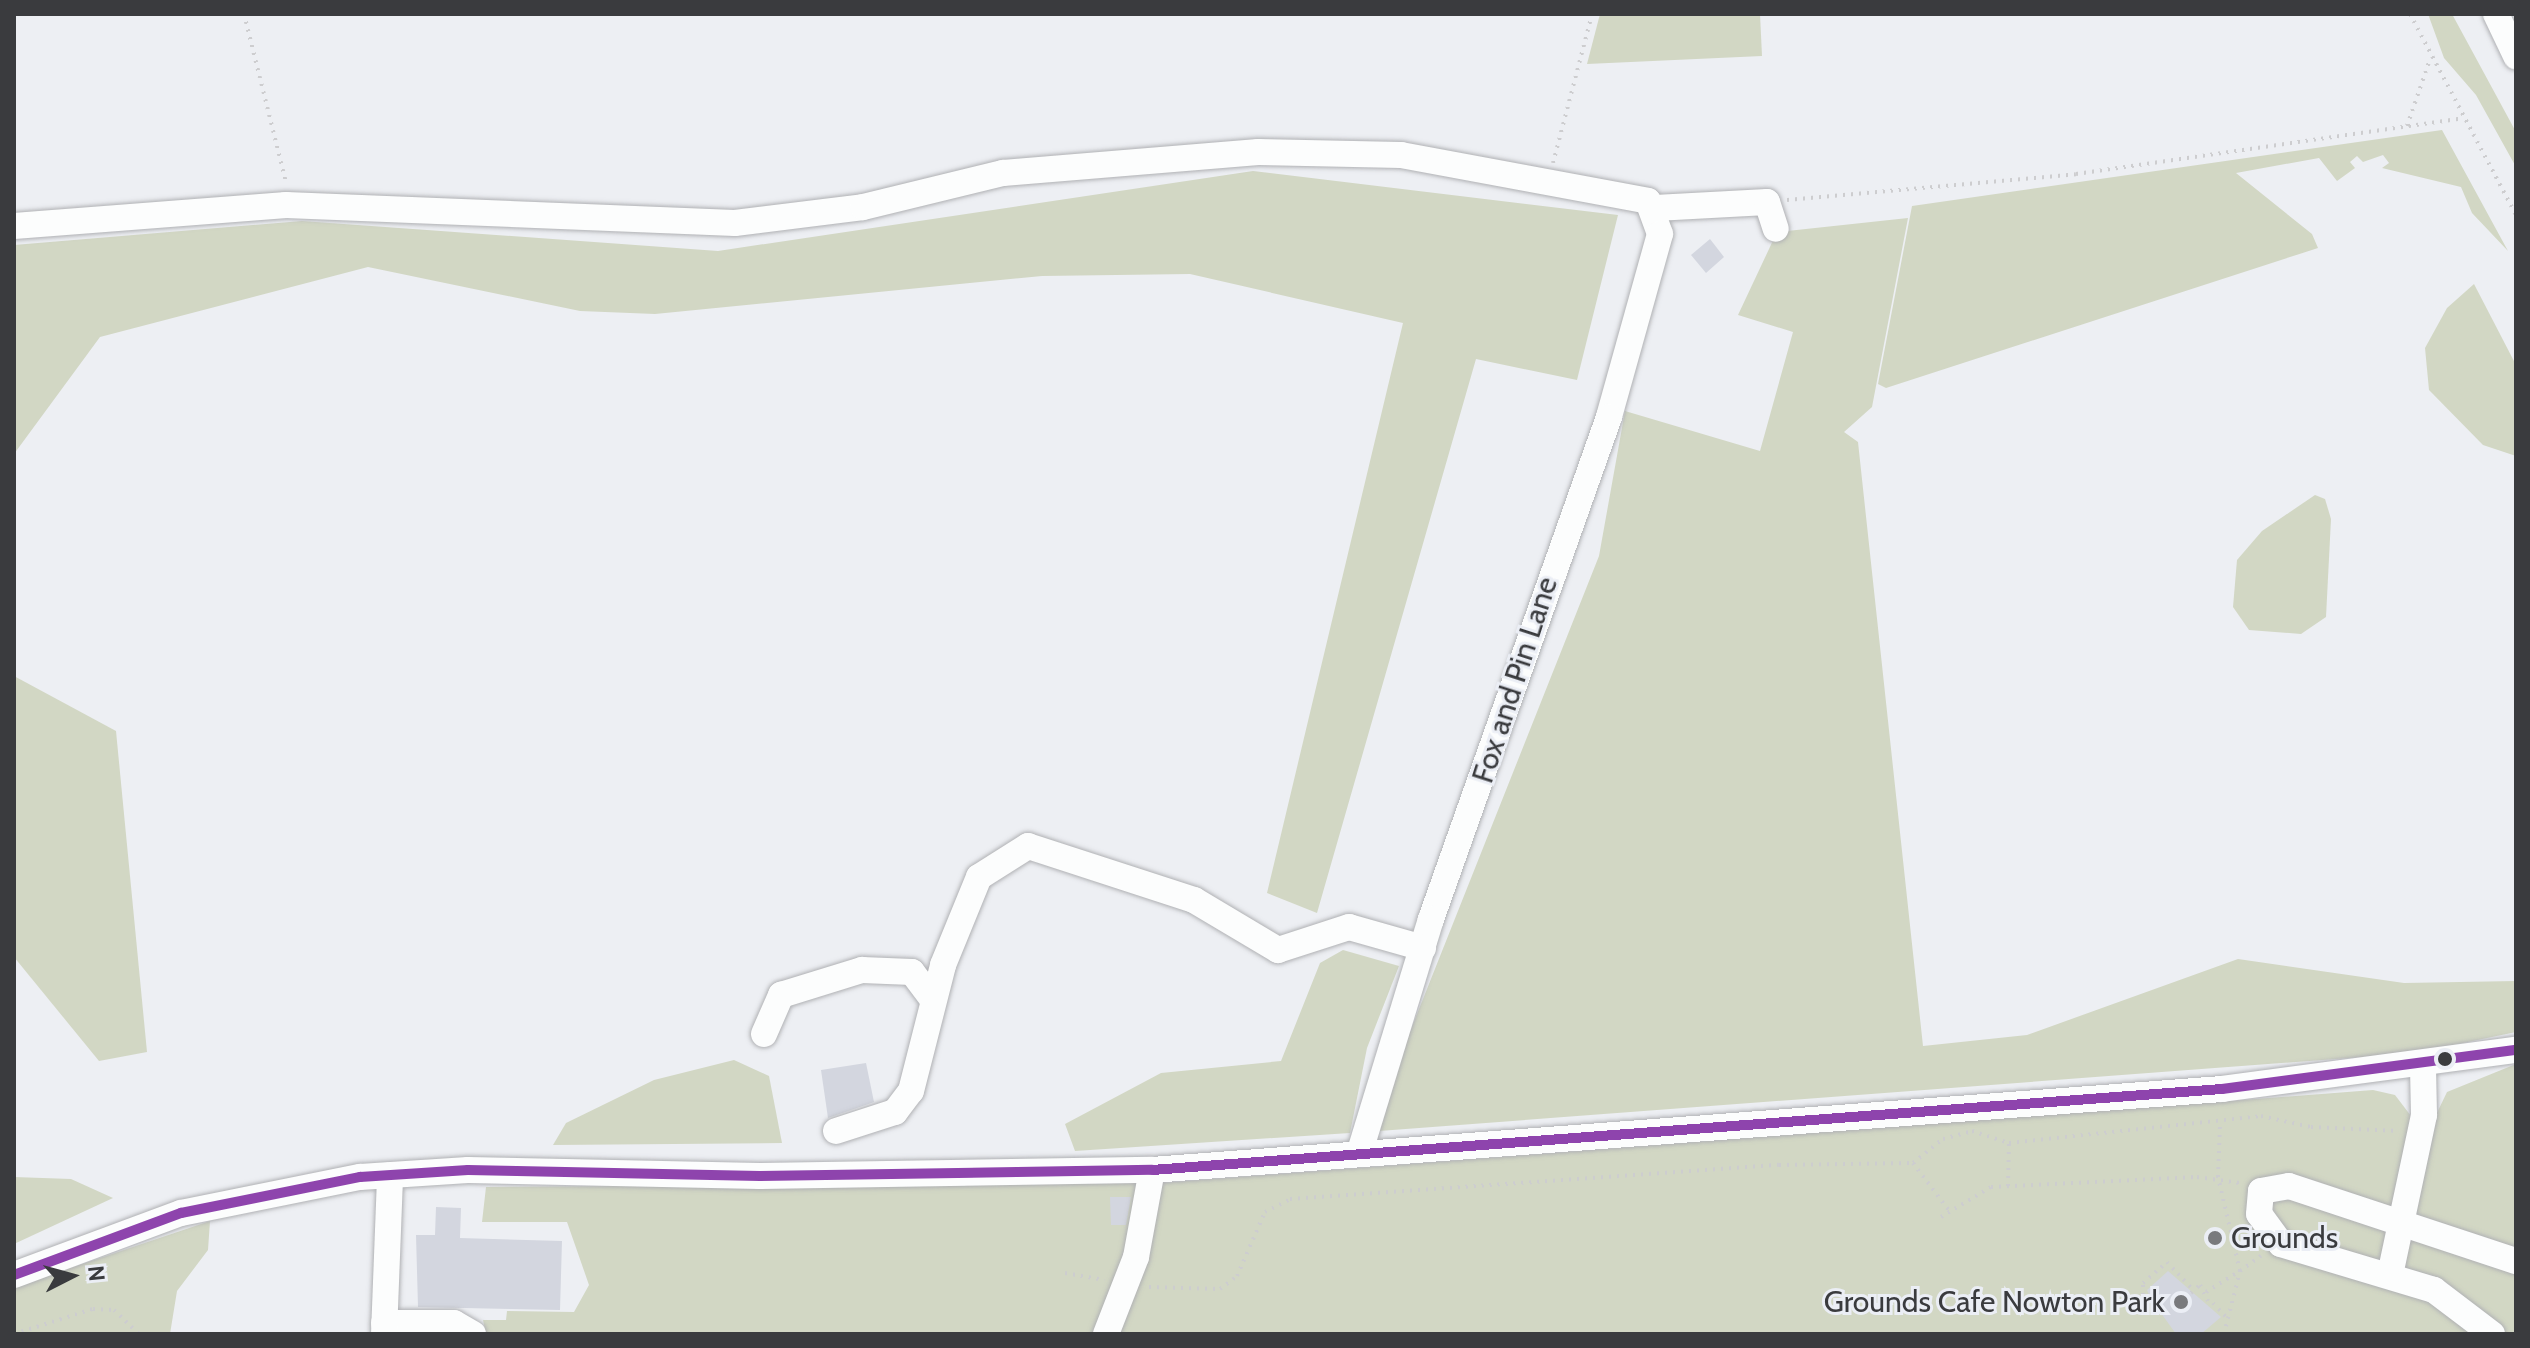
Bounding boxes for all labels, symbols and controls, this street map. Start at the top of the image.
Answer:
street label: Fox and Pin Lane [1465,573,1565,787]
unlabelled marker [2437,1051,2453,1067]
place label: Grounds [2231,1220,2338,1256]
marker: Grounds [2206,1229,2224,1247]
north arrow [32,1236,112,1316]
text: N [82,1264,111,1283]
place label: Grounds Cafe Nowton Park [1824,1284,2165,1320]
marker: Grounds Cafe Nowton Park [2172,1293,2190,1311]

